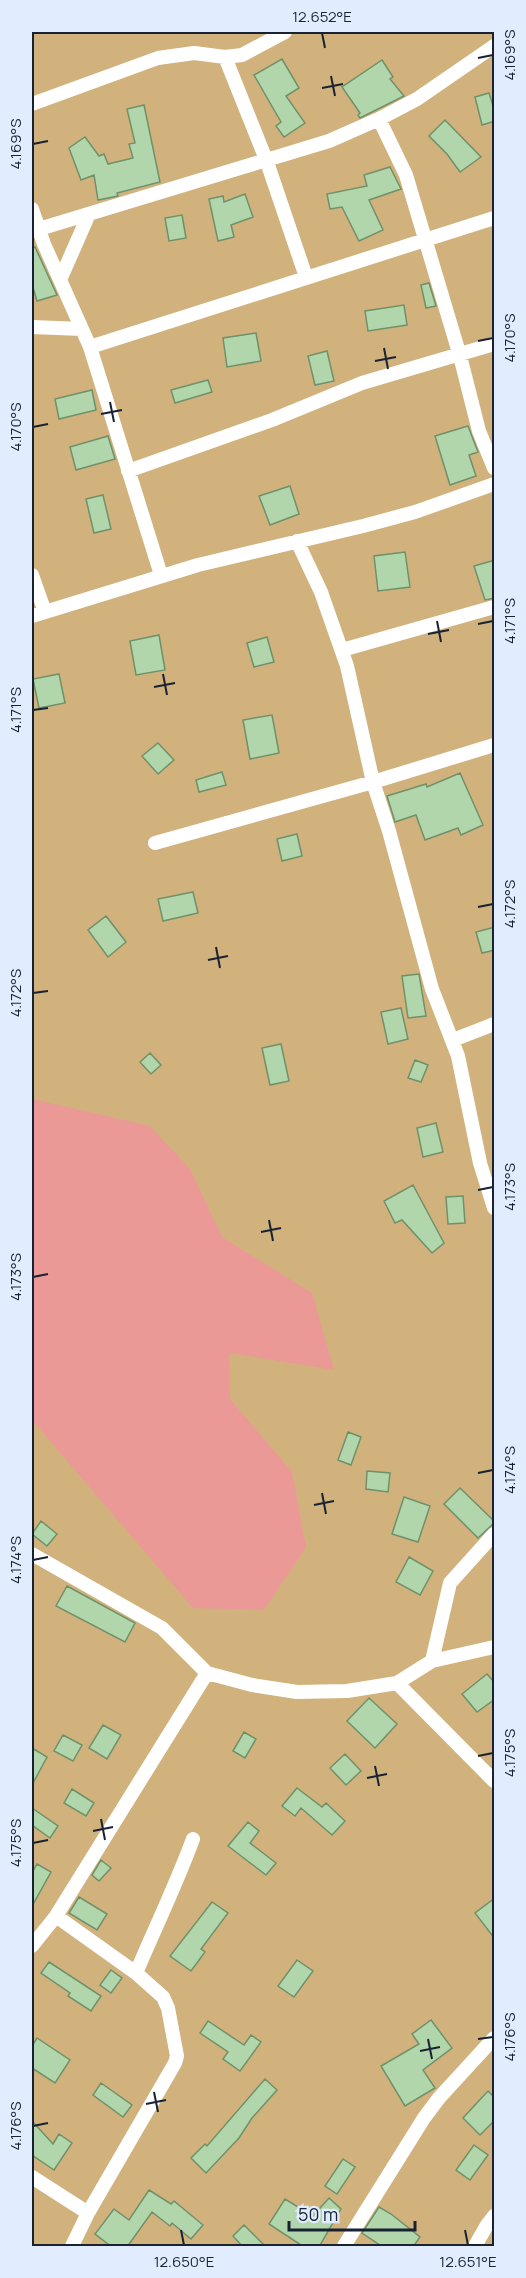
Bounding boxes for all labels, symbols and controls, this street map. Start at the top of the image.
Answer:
text: 12.652°E [292,6,352,27]
text: 4.169°S [499,30,520,80]
text: 4.169°S [5,119,26,169]
text: 4.170°S [499,313,520,363]
text: 4.170°S [5,402,26,452]
text: 4.171°S [499,598,520,644]
text: 4.171°S [5,687,26,733]
text: 4.172°S [499,880,520,928]
text: 4.172°S [5,969,26,1017]
text: 4.173°S [499,1163,520,1211]
text: 4.173°S [5,1253,26,1301]
text: 4.174°S [499,1446,520,1494]
text: 4.174°S [5,1536,26,1584]
text: 4.175°S [499,1729,520,1777]
text: 4.175°S [5,1819,26,1867]
text: 4.176°S [499,2012,520,2062]
text: 4.176°S [5,2101,26,2151]
scale bar [289,2194,415,2232]
text: 50 m [298,2202,338,2226]
text: 12.650°E [154,2251,214,2272]
text: 12.651°E [439,2251,497,2272]

